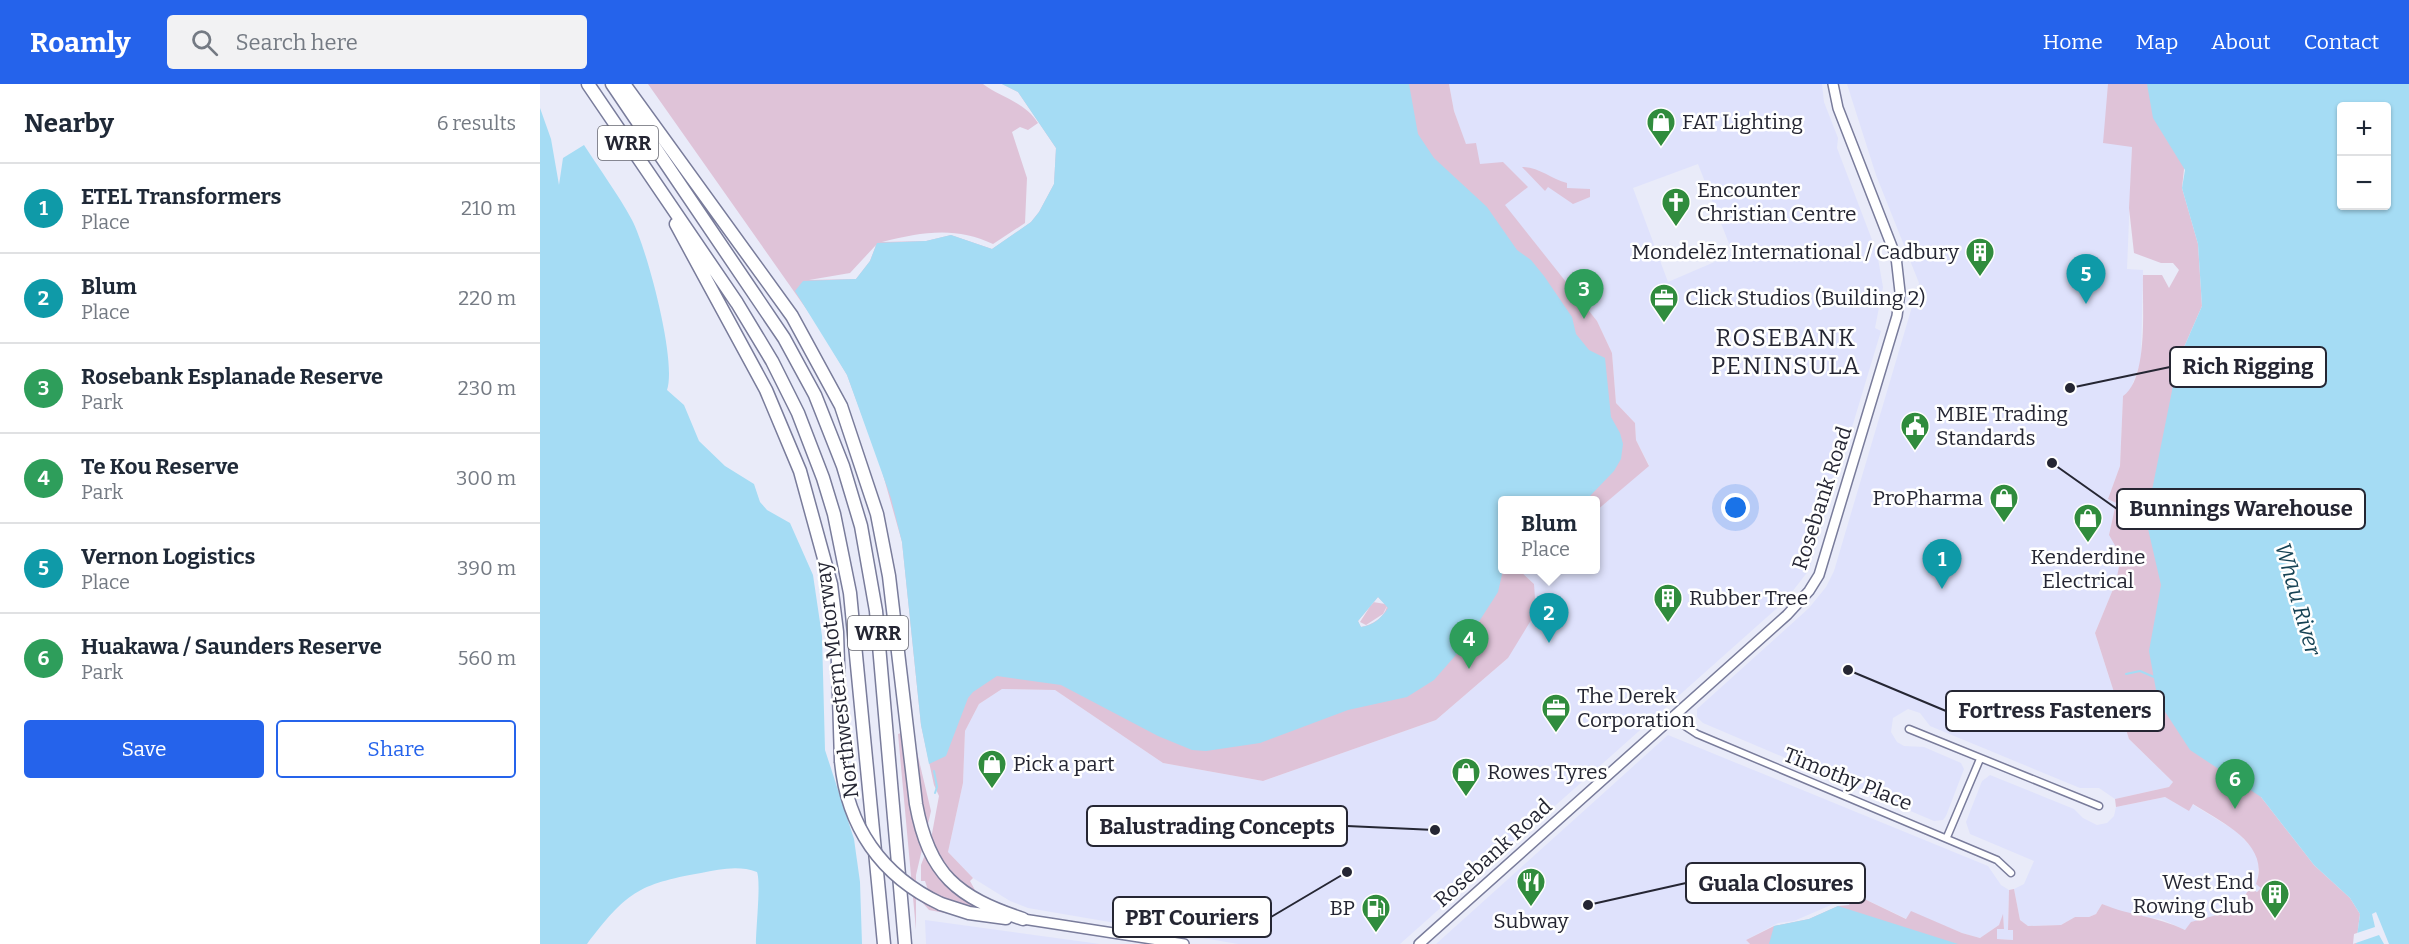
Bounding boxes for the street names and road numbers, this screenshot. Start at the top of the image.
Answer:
road number: WRR [598,126,658,160]
street label: Rosebank Road [1787,423,1857,573]
street label: Northwestern Motorway [809,559,864,800]
road number: WRR [848,616,908,650]
street label: Timothy Place [1780,741,1916,817]
street label: Rosebank Road [1429,793,1557,913]

